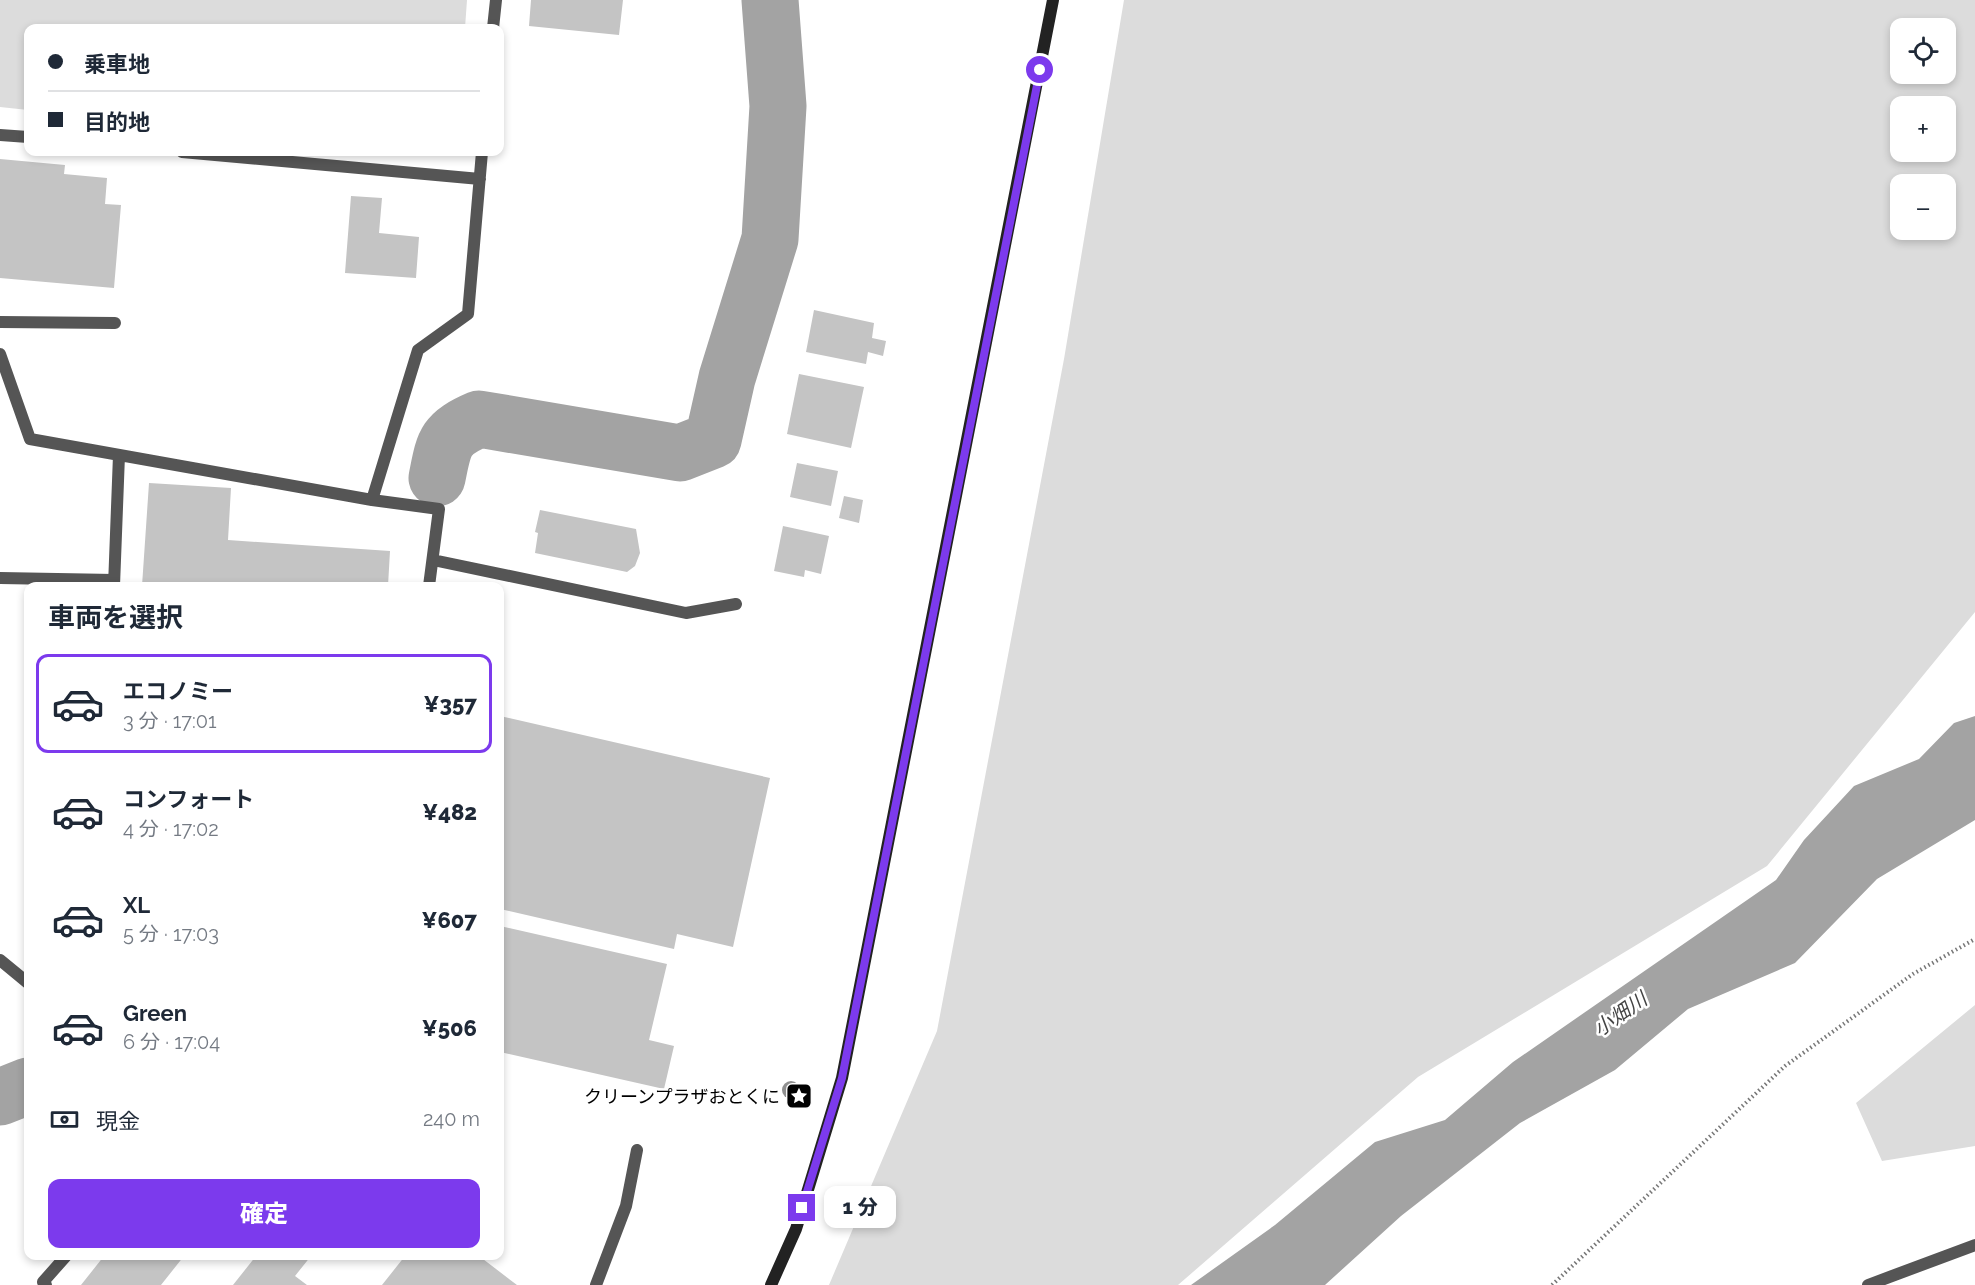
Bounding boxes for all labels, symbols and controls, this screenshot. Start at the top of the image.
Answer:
map controls [1890,18,1956,240]
button: locate [1890,18,1956,84]
text: 乗車地 [84,51,150,77]
route start [1026,56,1053,83]
button: + [1890,96,1956,162]
text: 目的地 [84,109,150,135]
button: − [1890,174,1956,240]
text: 車両を選択 [48,602,183,633]
icon: car [51,677,105,731]
text: エコノミー [123,678,233,704]
text: ¥357 [424,691,477,717]
text: 3 分 · 17:01 [123,709,216,733]
icon: car [51,785,105,839]
text: コンフォート [123,786,254,812]
text: ¥482 [422,799,477,825]
text: 4 分 · 17:02 [123,817,219,841]
text: XL [123,892,150,918]
icon: car [51,893,105,947]
text: ¥607 [421,907,477,933]
text: 5 分 · 17:03 [123,922,219,946]
water label: 小畑川 [1589,986,1653,1041]
text: Green [123,1000,187,1026]
icon: car [51,1001,105,1055]
text: ¥506 [422,1015,477,1041]
text: 6 分 · 17:04 [123,1030,220,1054]
place icon: クリーンプラザおとくに [784,1081,814,1111]
place label: クリーンプラザおとくに [584,1086,780,1107]
icon: cash [48,1103,81,1136]
text: 240 m [423,1107,480,1131]
text: 現金 [96,1108,140,1134]
button: 確定 [48,1179,480,1248]
callout: 1 分 [823,1187,895,1229]
route end [788,1194,815,1221]
text: 1 分 [842,1195,878,1219]

